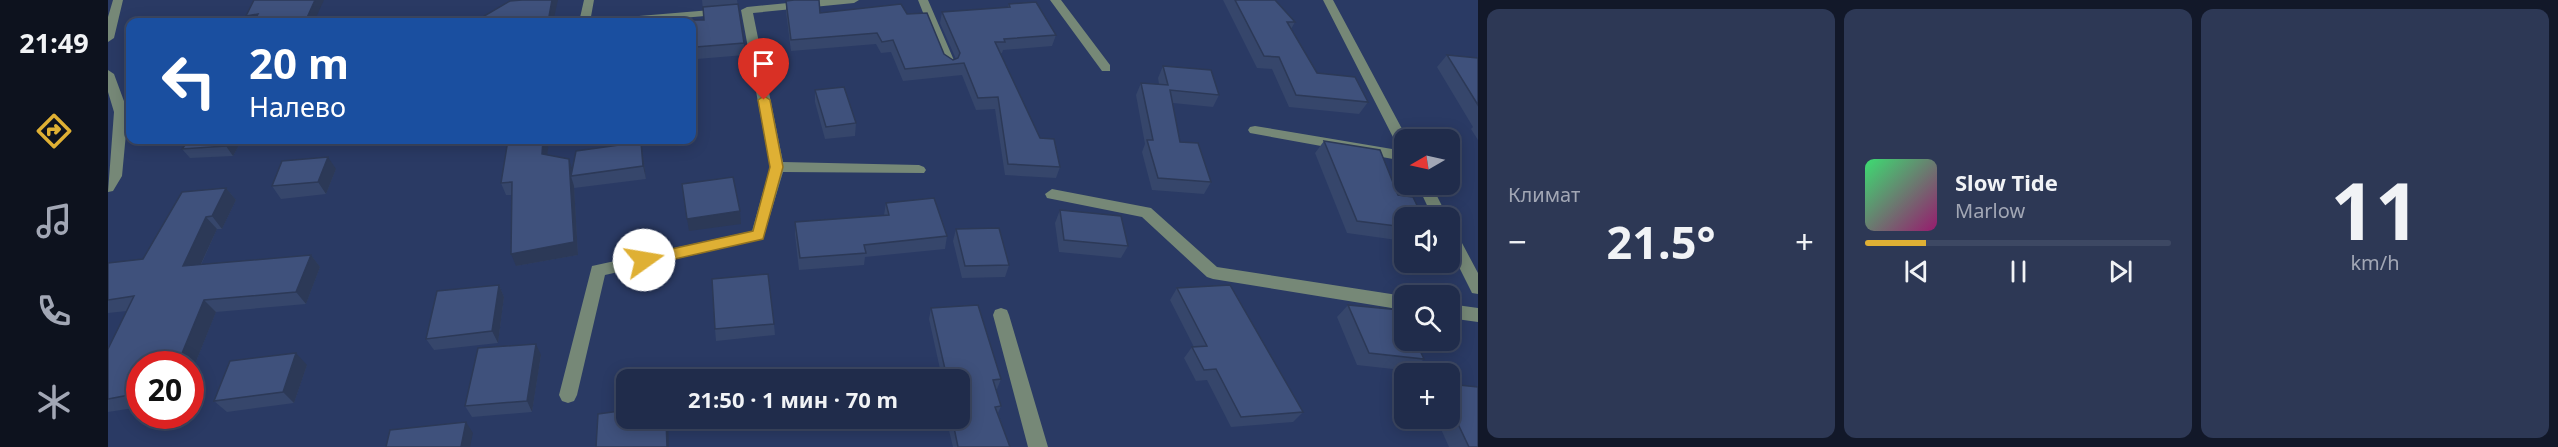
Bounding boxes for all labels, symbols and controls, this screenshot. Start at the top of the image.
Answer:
text: 21:49 [19,24,89,61]
text: 20 m [249,34,349,91]
pin [738,38,789,100]
icon: left [150,42,228,120]
icon: arrive [747,47,780,80]
text: Налево [249,88,346,125]
icon: directions [33,110,75,152]
north arrow [1394,129,1460,195]
map controls [1394,129,1460,429]
text: 11 [2330,157,2420,263]
text: Slow Tide [1955,167,2058,197]
text: Климат [1508,181,1580,208]
text: Marlow [1955,197,2025,224]
icon: music [33,200,75,242]
button: sound [1394,207,1460,273]
text: 21.5° [1607,211,1715,272]
text: − [1508,219,1527,264]
text: + [1795,219,1814,264]
position arrow [612,228,676,292]
text: km/h [2350,249,2400,276]
icon: previous [1900,255,1933,288]
icon: pause [2002,255,2035,288]
icon: next [2104,255,2137,288]
button: search [1394,285,1460,351]
icon: phone [33,290,75,332]
speed limit sign: 20 [126,351,204,429]
button: + [1394,363,1460,429]
icon: climate [33,381,75,423]
text: 21:50 · 1 мин · 70 m [688,384,898,414]

